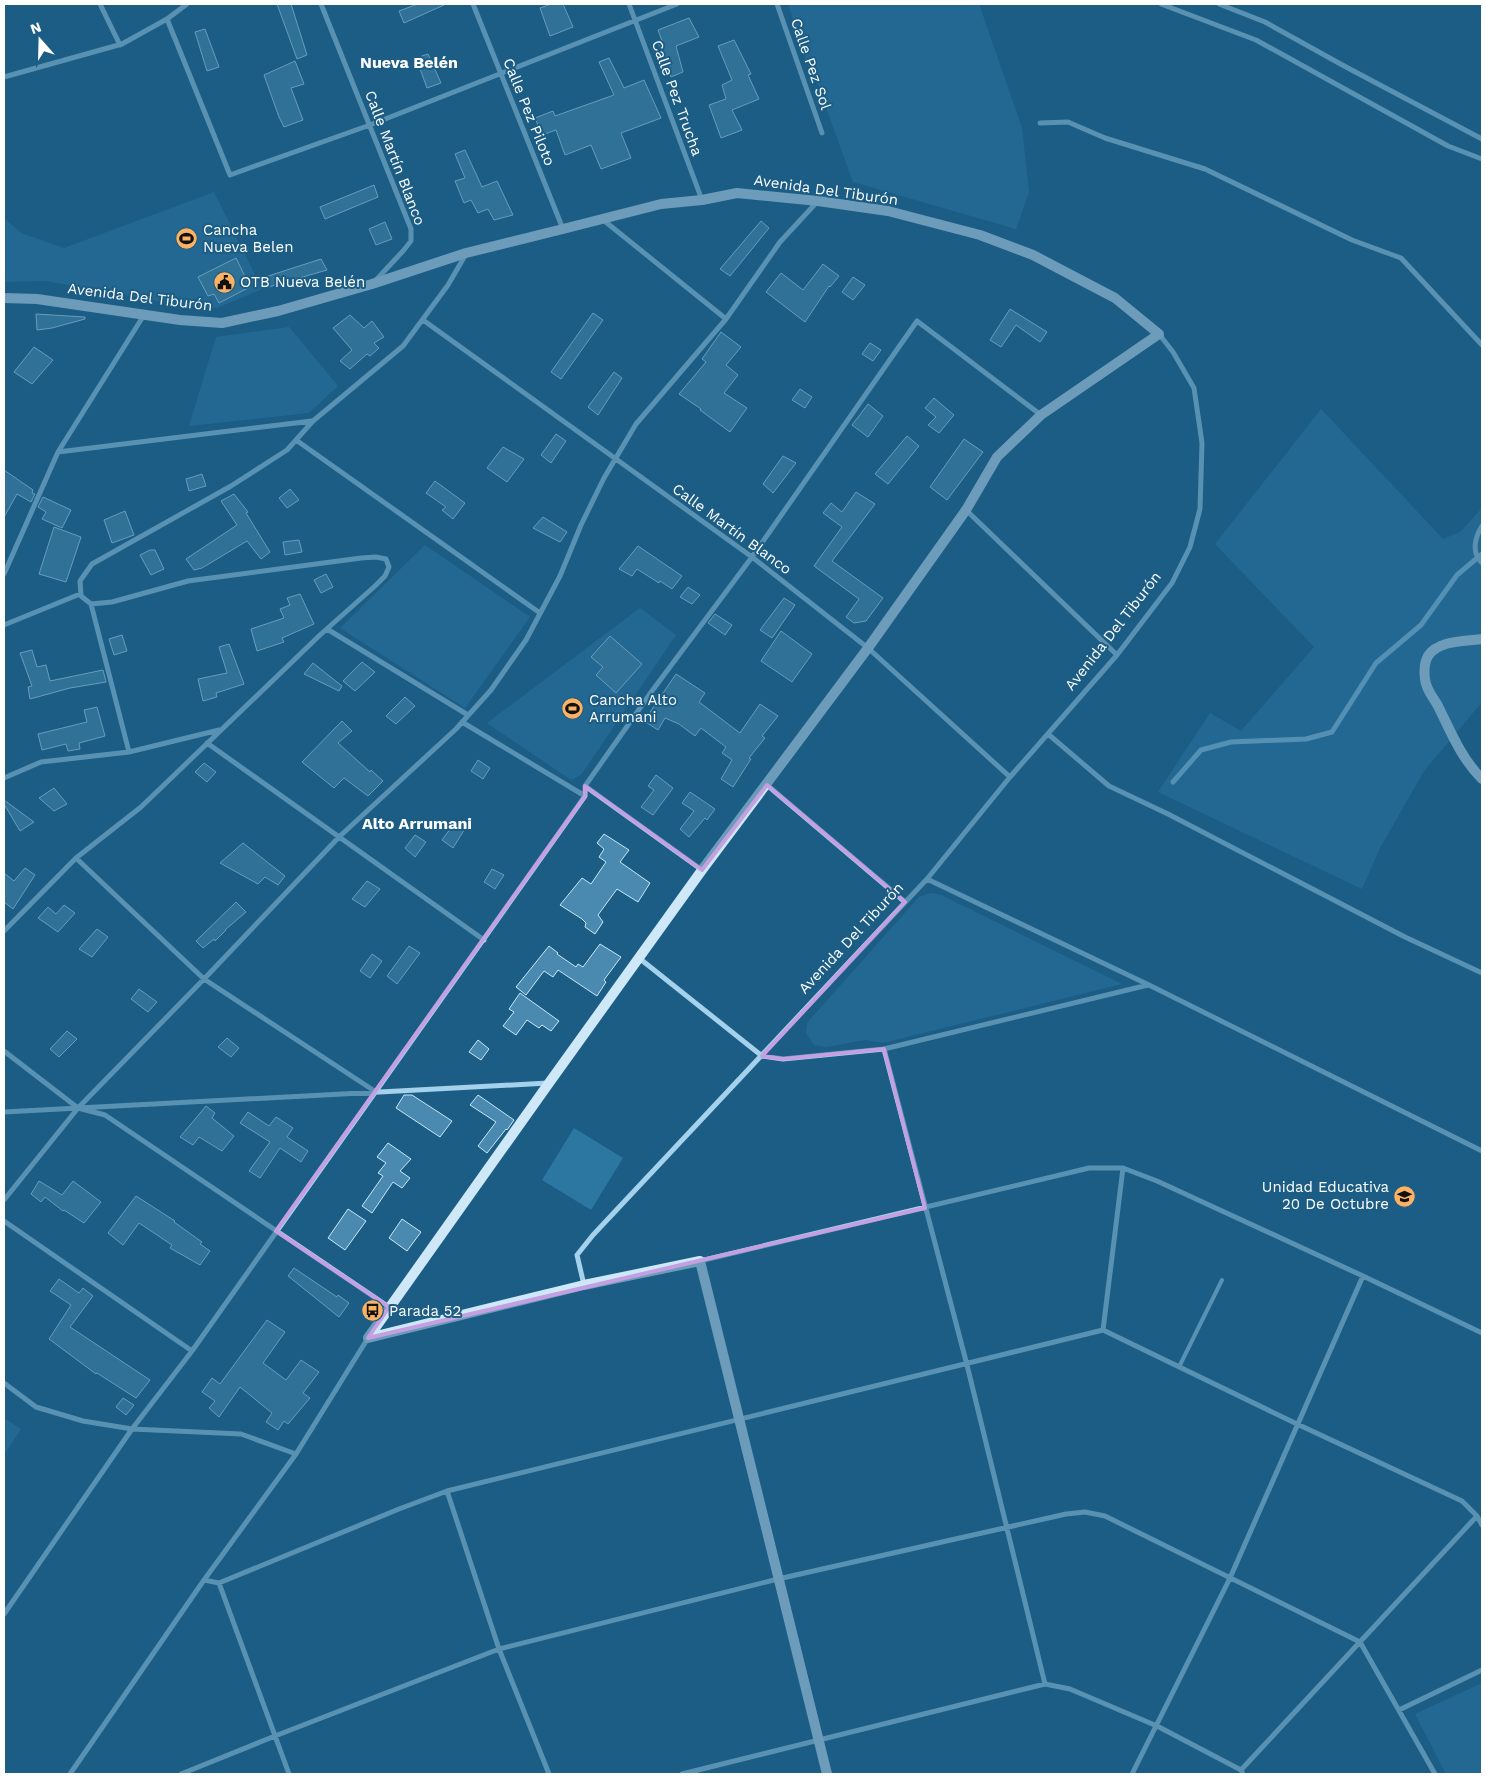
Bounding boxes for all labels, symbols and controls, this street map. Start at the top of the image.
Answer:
north arrow [15,15,65,65]
street label: Calle Pez Sol [787,16,835,113]
text: N [28,18,43,37]
street label: Calle Pez Trucha [648,38,706,159]
district label: Nueva Belén [360,53,458,72]
street label: Calle Pez Piloto [499,56,559,168]
street label: Calle Martín Blanco [361,88,429,228]
street label: Avenida Del Tiburón [753,171,899,209]
place label: Cancha Nueva Belen [203,221,293,256]
sports icon: Cancha Nueva Belen [175,227,199,251]
public building icon: OTB Nueva Belén [212,270,236,294]
place label: OTB Nueva Belén [240,273,365,291]
street label: Avenida Del Tiburón [67,279,213,315]
street label: Calle Martín Blanco [669,480,795,578]
street label: Avenida Del Tiburón [1061,568,1165,694]
place label: Cancha Alto Arrumani [589,691,677,726]
sports icon: Cancha Alto Arrumani [561,697,585,721]
district label: Alto Arrumani [362,814,472,833]
street label: Avenida Del Tiburón [795,879,907,997]
place label: Unidad Educativa 20 De Octubre [1262,1178,1389,1213]
school or university icon: Unidad Educativa 20 De Octubre [1393,1184,1417,1208]
bus stop icon: Parada 52 [361,1299,385,1323]
place label: Parada 52 [389,1302,461,1320]

